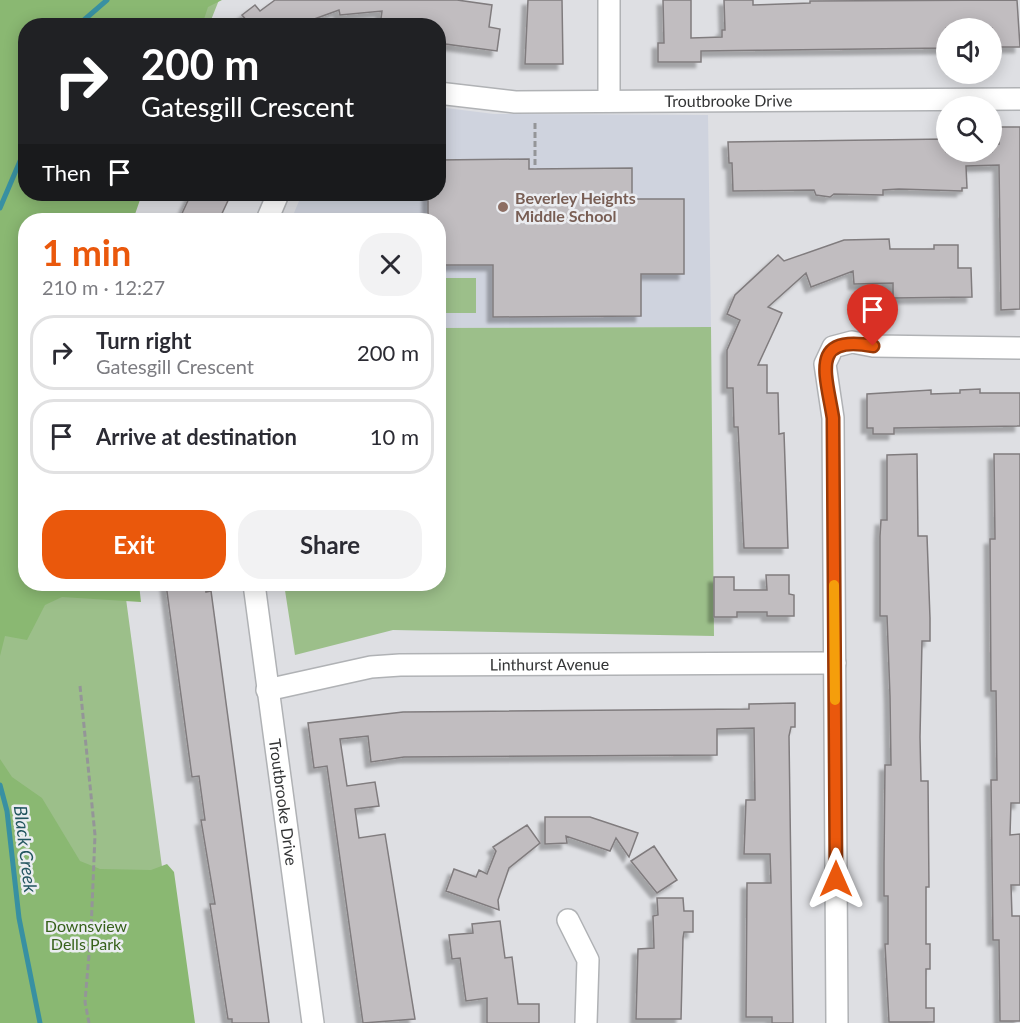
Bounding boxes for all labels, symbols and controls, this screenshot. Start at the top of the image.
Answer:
map controls [936,18,1002,162]
button: sound [936,18,1002,84]
text: 200 m [141,39,259,89]
icon: right [42,42,120,120]
text: Gatesgill Crescent [141,90,354,123]
street label: Troutbrooke Drive [664,90,793,110]
button: search [936,96,1002,162]
icon: arrive [103,156,136,189]
text: Then [42,159,91,186]
place label: Beverley Heights Middle School [515,188,636,225]
marker: Beverley Heights Middle School [496,200,510,214]
text: 1 min [42,230,131,274]
button: close [359,233,422,296]
text: 210 m · 12:27 [42,275,165,299]
pin [847,284,898,346]
icon: arrive [856,293,889,326]
text: Turn right [96,327,191,354]
icon: right [45,336,78,369]
text: 200 m [357,339,419,366]
text: Gatesgill Crescent [96,354,254,378]
icon: arrive [45,420,78,453]
text: Arrive at destination [96,423,297,450]
text: 10 m [370,423,419,450]
button: Exit [42,510,226,579]
button: Share [238,510,422,579]
street label: Linthurst Avenue [490,654,609,674]
street label: Troutbrooke Drive [266,737,302,867]
water label: Black Creek [10,804,42,894]
position arrow [804,847,868,911]
park label: Downsview Dells Park [45,916,128,953]

